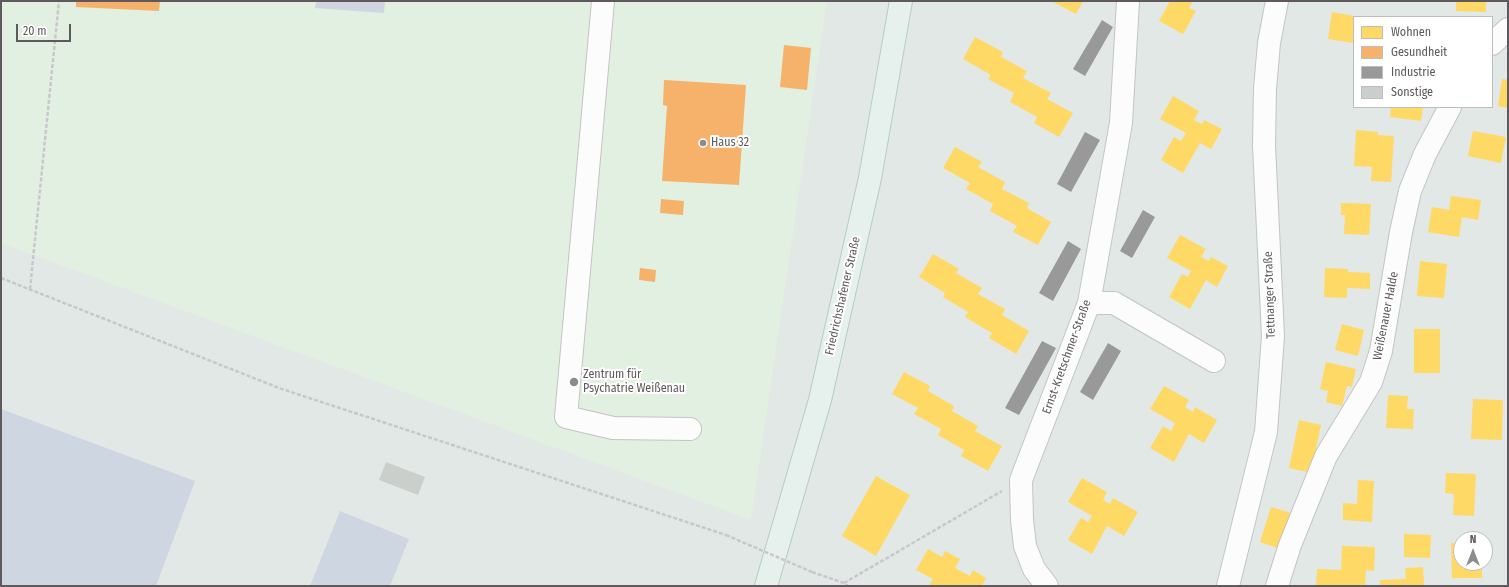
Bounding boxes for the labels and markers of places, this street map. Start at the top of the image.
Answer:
place label: Haus 32 [711,136,749,150]
marker: Haus 32 [698,138,708,148]
place label: Zentrum für Psychatrie Weißenau [583,368,685,396]
marker: Zentrum für Psychatrie Weißenau [568,376,580,388]

